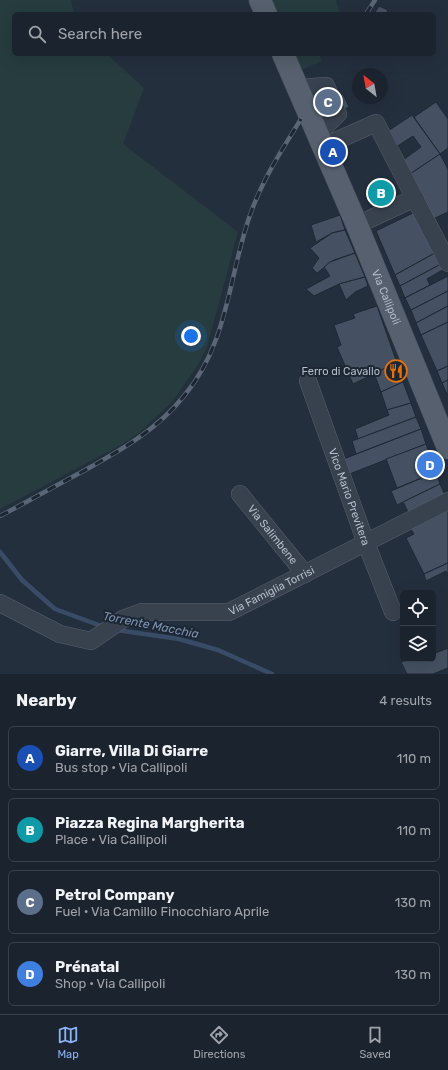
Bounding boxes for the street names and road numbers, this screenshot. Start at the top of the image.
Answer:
street label: Via Callipoli [369,267,403,326]
street label: Vico Mario Previtera [326,446,373,547]
street label: Via Salimbene [245,502,301,566]
street label: Via Famiglia Torrisi [226,563,317,618]

